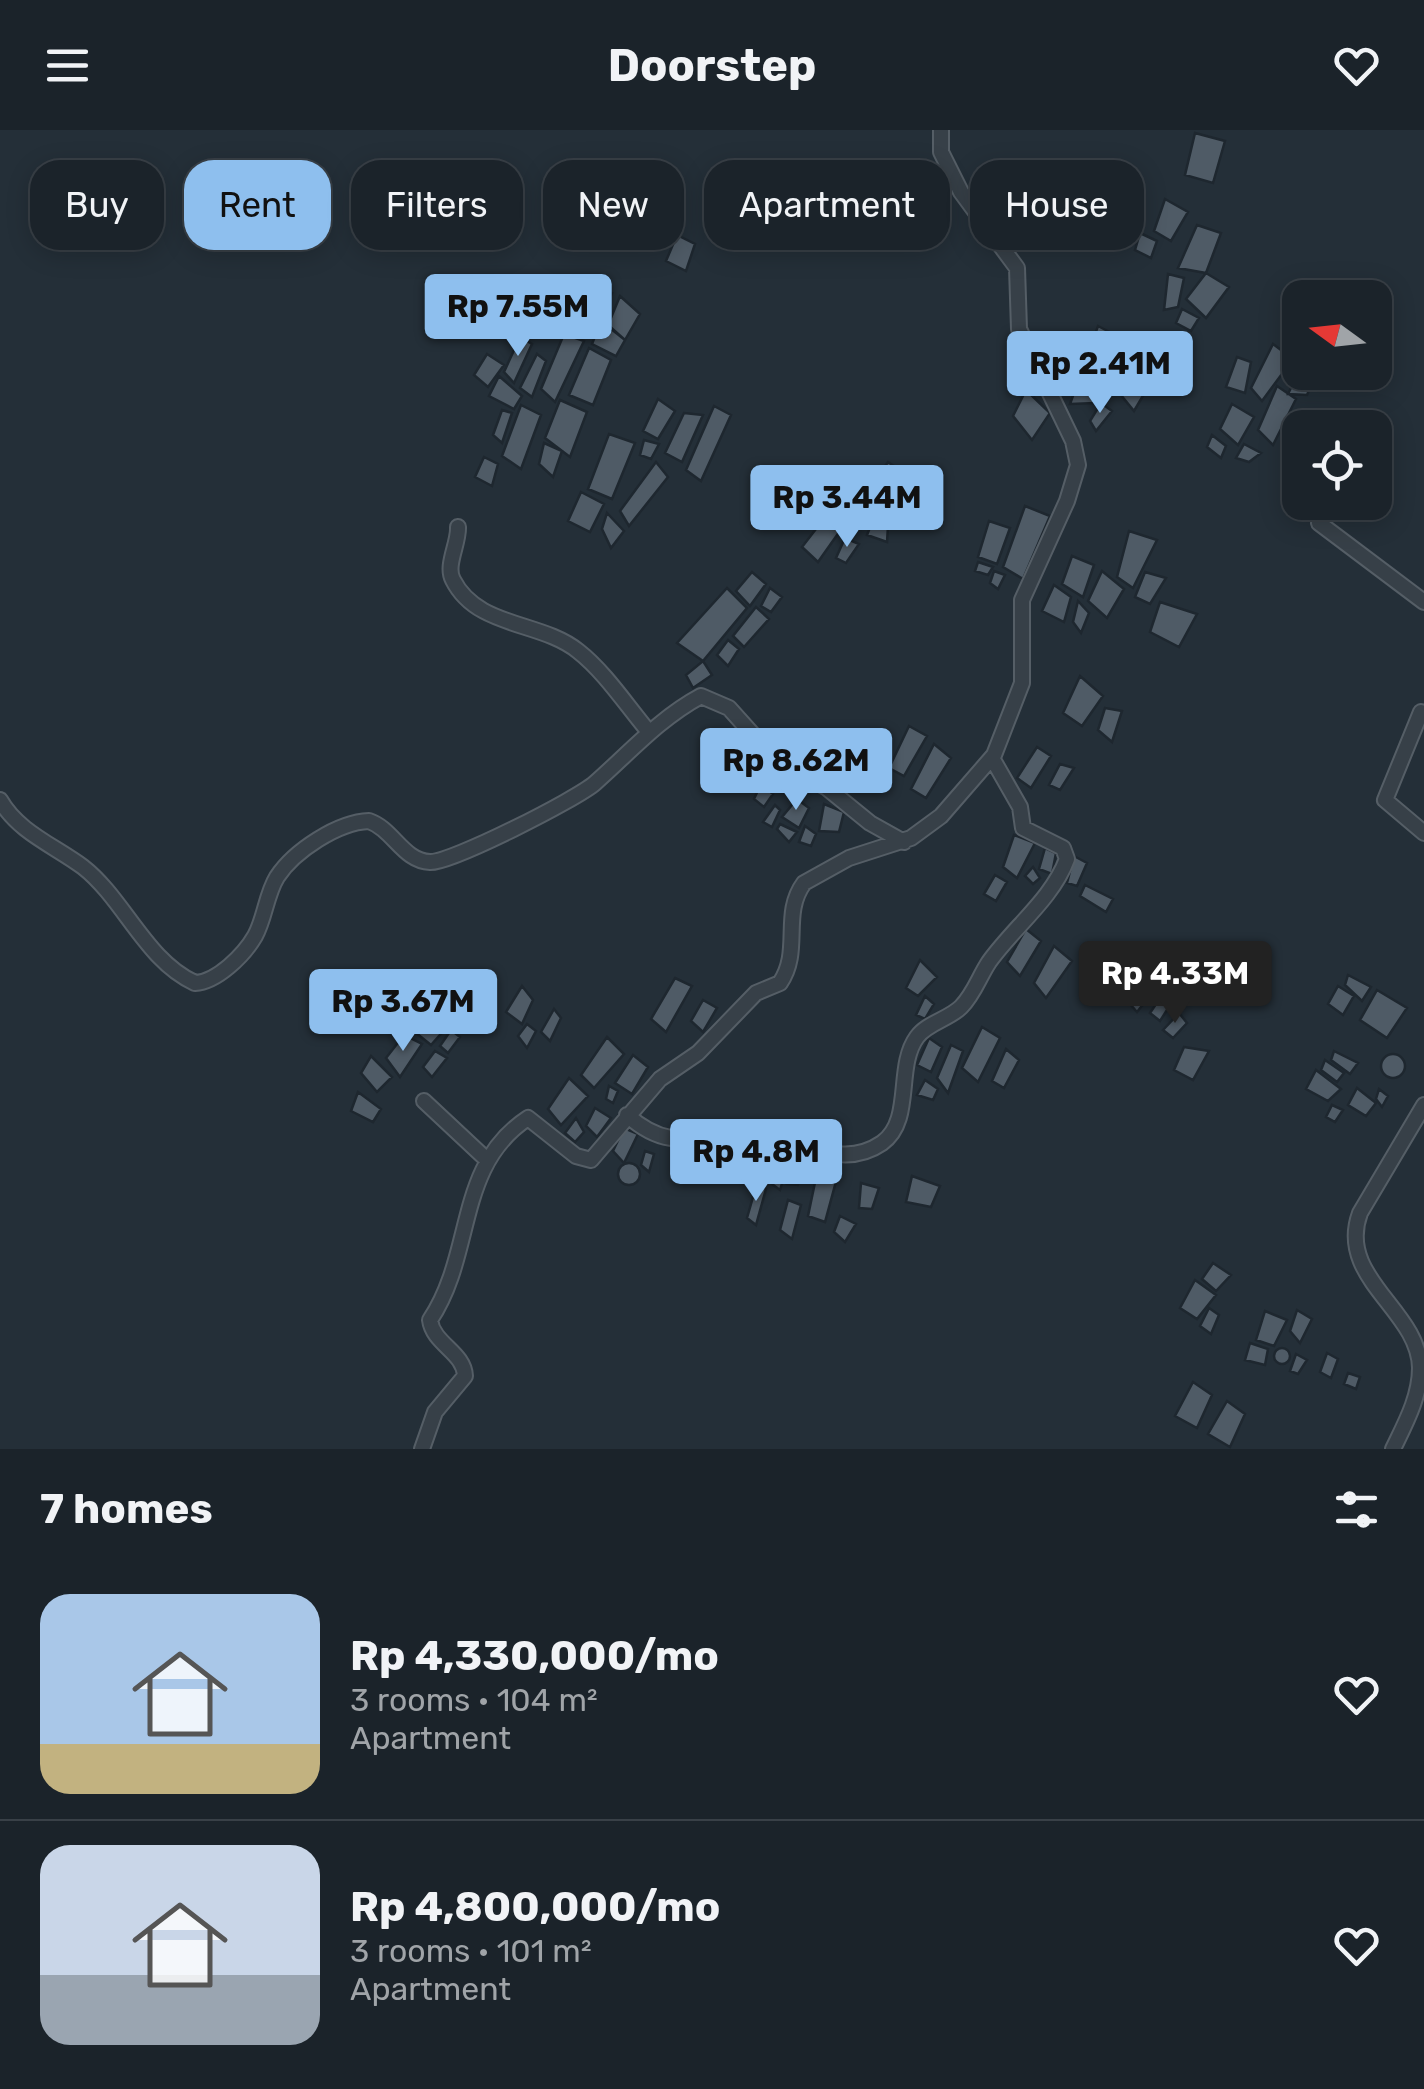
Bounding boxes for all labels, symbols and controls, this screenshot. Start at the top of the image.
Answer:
icon: menu [40,38,95,93]
icon: heart [1329,38,1384,93]
text: Doorstep [608,39,816,92]
chip: Buy [30,160,164,250]
chip: Rent [184,160,331,250]
chip: Filters [351,160,523,250]
chip: New [543,160,684,250]
chip: Apartment [704,160,950,250]
chip: House [970,160,1144,250]
pin: Rp 7.55M [415,274,621,359]
north arrow [1282,280,1392,390]
map controls [1282,280,1392,520]
text: Rp 7.55M [447,287,589,325]
pin: Rp 2.41M [997,331,1203,416]
text: Rp 2.41M [1029,344,1171,382]
button: locate [1282,410,1392,520]
pin: Rp 3.44M [744,465,950,550]
text: Rp 3.44M [772,478,922,516]
pin: Rp 8.62M [693,728,899,813]
text: Rp 8.62M [722,741,870,779]
pin: Rp 4.33M [1072,941,1278,1026]
text: Rp 4.33M [1101,954,1249,992]
pin: Rp 3.67M [300,969,506,1054]
text: Rp 3.67M [331,982,475,1020]
pin: Rp 4.8M [664,1119,848,1204]
text: Rp 4.8M [692,1132,820,1170]
icon: filters [1329,1482,1384,1537]
text: 7 homes [40,1484,213,1534]
text: Rp 4,330,000/mo [350,1631,719,1681]
icon: home [120,1634,240,1754]
icon: heart [1329,1667,1384,1722]
text: 3 rooms · 104 m² [350,1681,598,1719]
text: Apartment [350,1719,511,1757]
text: Rp 4,800,000/mo [350,1882,720,1932]
icon: home [120,1885,240,2005]
icon: heart [1329,1918,1384,1973]
text: 3 rooms · 101 m² [350,1932,592,1970]
text: Apartment [350,1970,511,2008]

